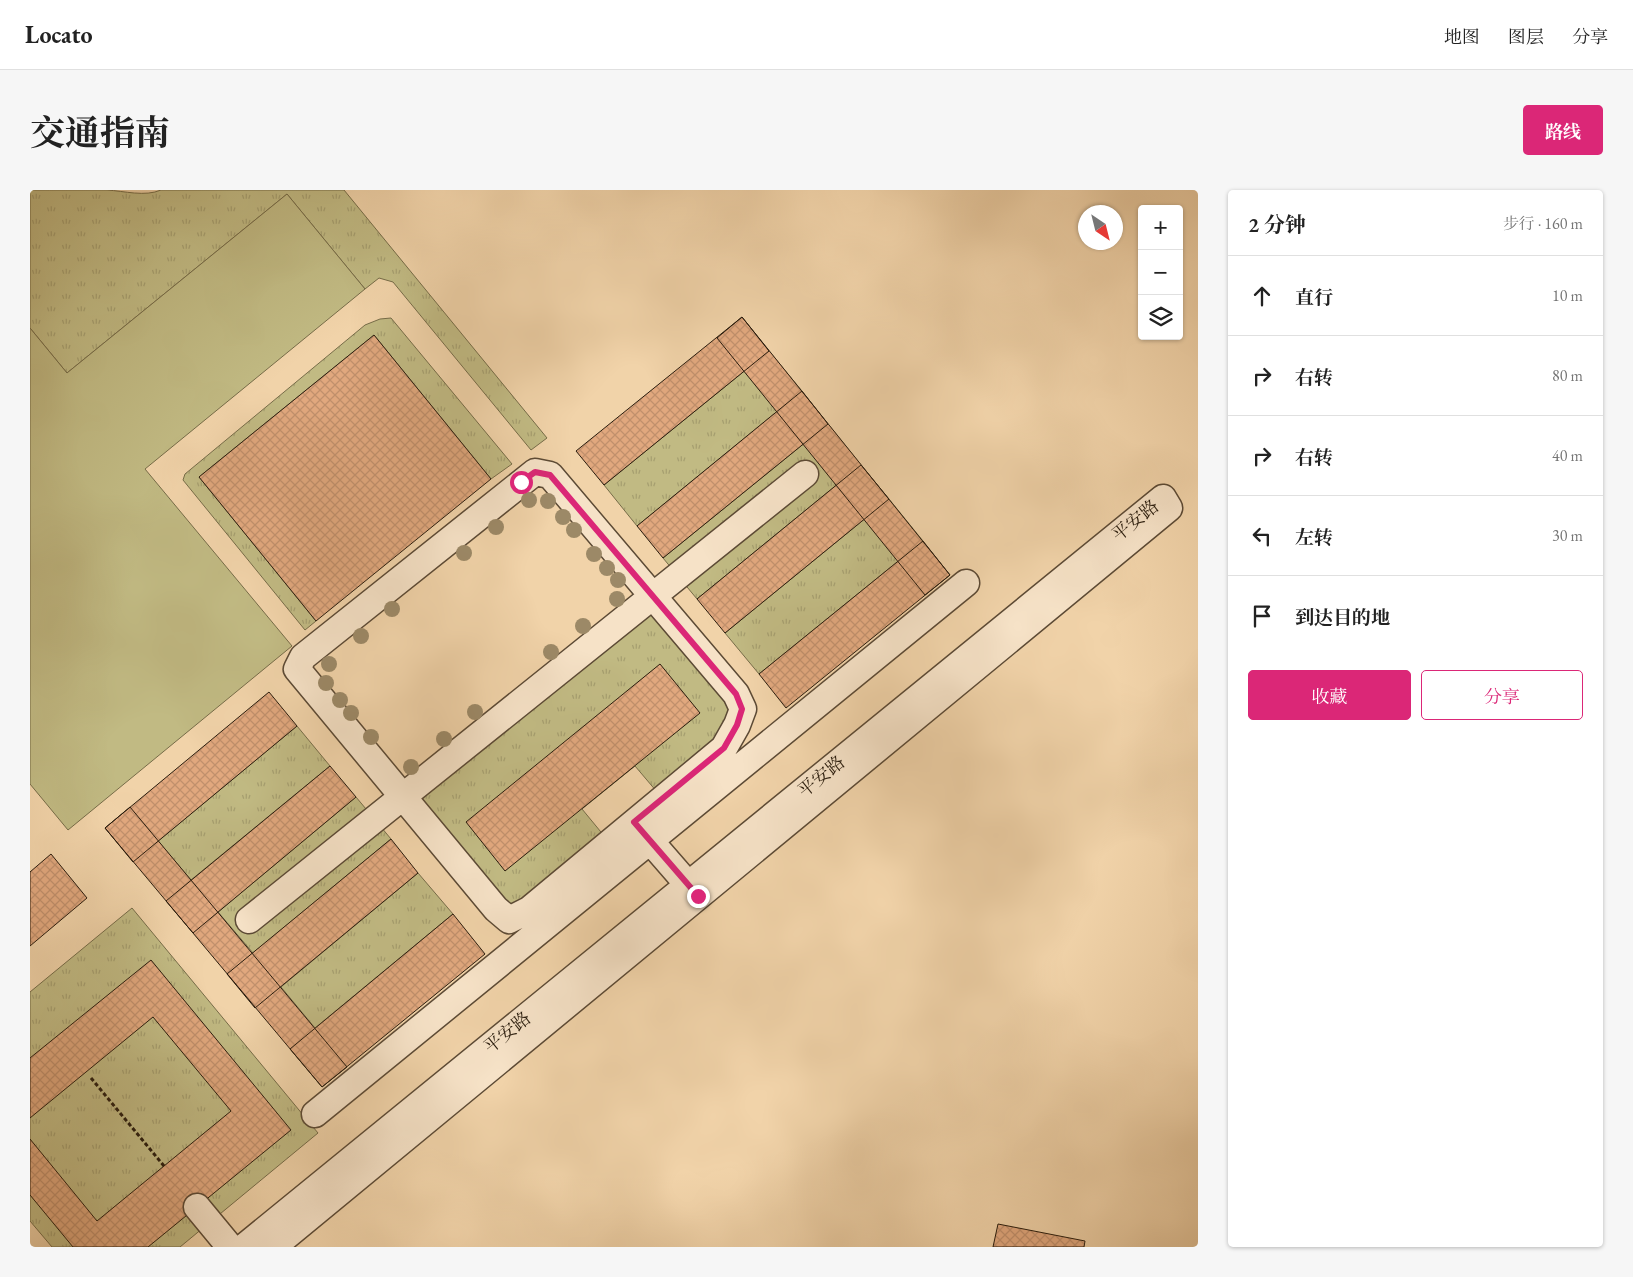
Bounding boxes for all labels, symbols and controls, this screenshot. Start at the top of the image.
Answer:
text: Locato [25,19,93,50]
text: 地图 [1444,25,1480,48]
text: 图层 [1508,25,1544,48]
text: 分享 [1572,25,1608,48]
button: 路线 [1523,105,1603,155]
text: 交通指南 [30,110,170,155]
north arrow [1078,205,1123,250]
map controls [1138,205,1183,340]
button: + [1138,205,1183,250]
text: 2 分钟 [1248,211,1306,238]
text: 步行 · 160 m [1503,213,1583,234]
button: − [1138,250,1183,295]
icon: ahead [1248,282,1276,310]
text: 直行 [1295,285,1333,310]
text: 10 m [1552,285,1583,306]
button: layers [1138,295,1183,340]
icon: right [1248,362,1276,390]
text: 右转 [1295,365,1333,390]
text: 80 m [1552,365,1583,386]
icon: right [1248,442,1276,470]
text: 右转 [1295,445,1333,470]
text: 40 m [1552,445,1583,466]
route start [510,471,533,494]
street label: 平安路 [1107,494,1163,546]
icon: left [1248,522,1276,550]
text: 左转 [1295,525,1333,550]
text: 30 m [1552,525,1583,546]
icon: arrive [1248,602,1276,630]
text: 到达目的地 [1295,605,1390,630]
button: 收藏 [1248,670,1411,720]
button: 分享 [1421,670,1583,720]
street label: 平安路 [793,750,849,802]
route end [687,885,710,908]
street label: 平安路 [479,1006,535,1058]

